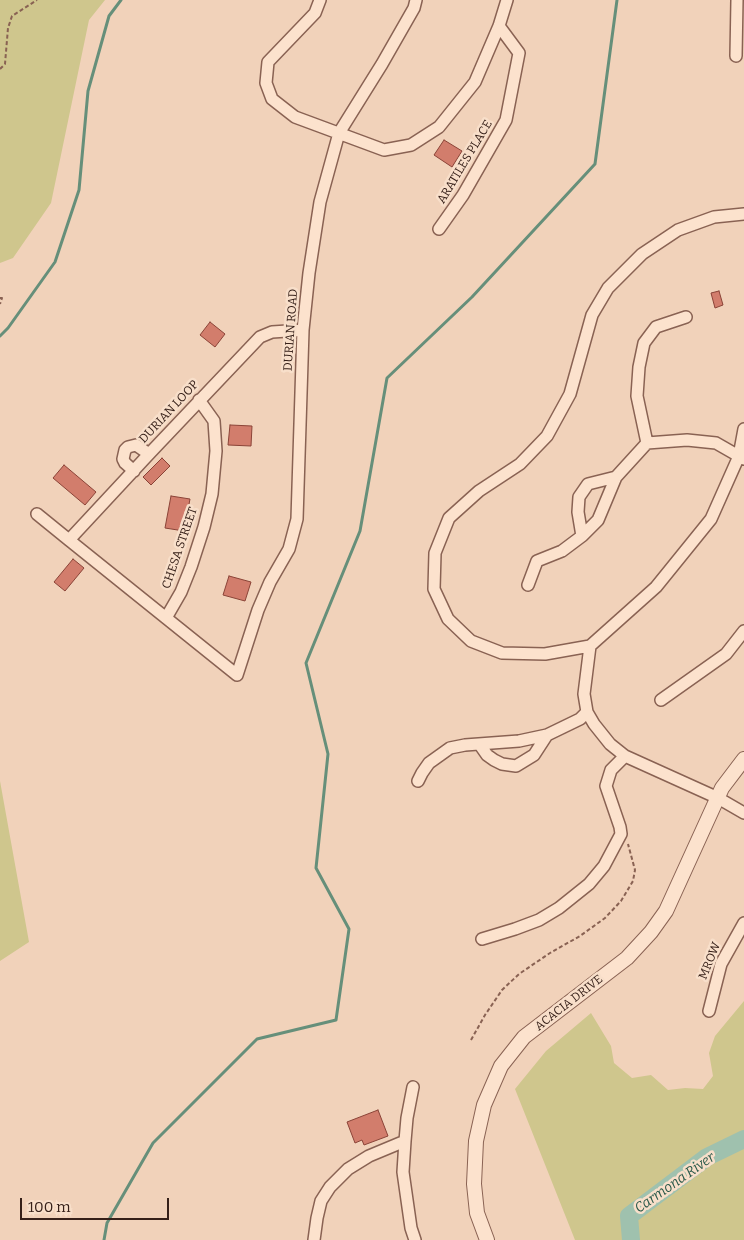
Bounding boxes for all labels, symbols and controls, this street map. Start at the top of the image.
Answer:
street label: ARATILES PLACE [434,118,496,206]
street label: DURIAN ROAD [281,288,301,372]
street label: DURIAN LOOP [136,378,202,446]
street label: CHESA STREET [159,505,201,591]
street label: MROW [696,940,724,982]
street label: ACACIA DRIVE [532,972,606,1034]
water label: Carmona River [632,1149,718,1217]
scale bar [22,1188,171,1220]
text: 100 m [28,1198,71,1216]

